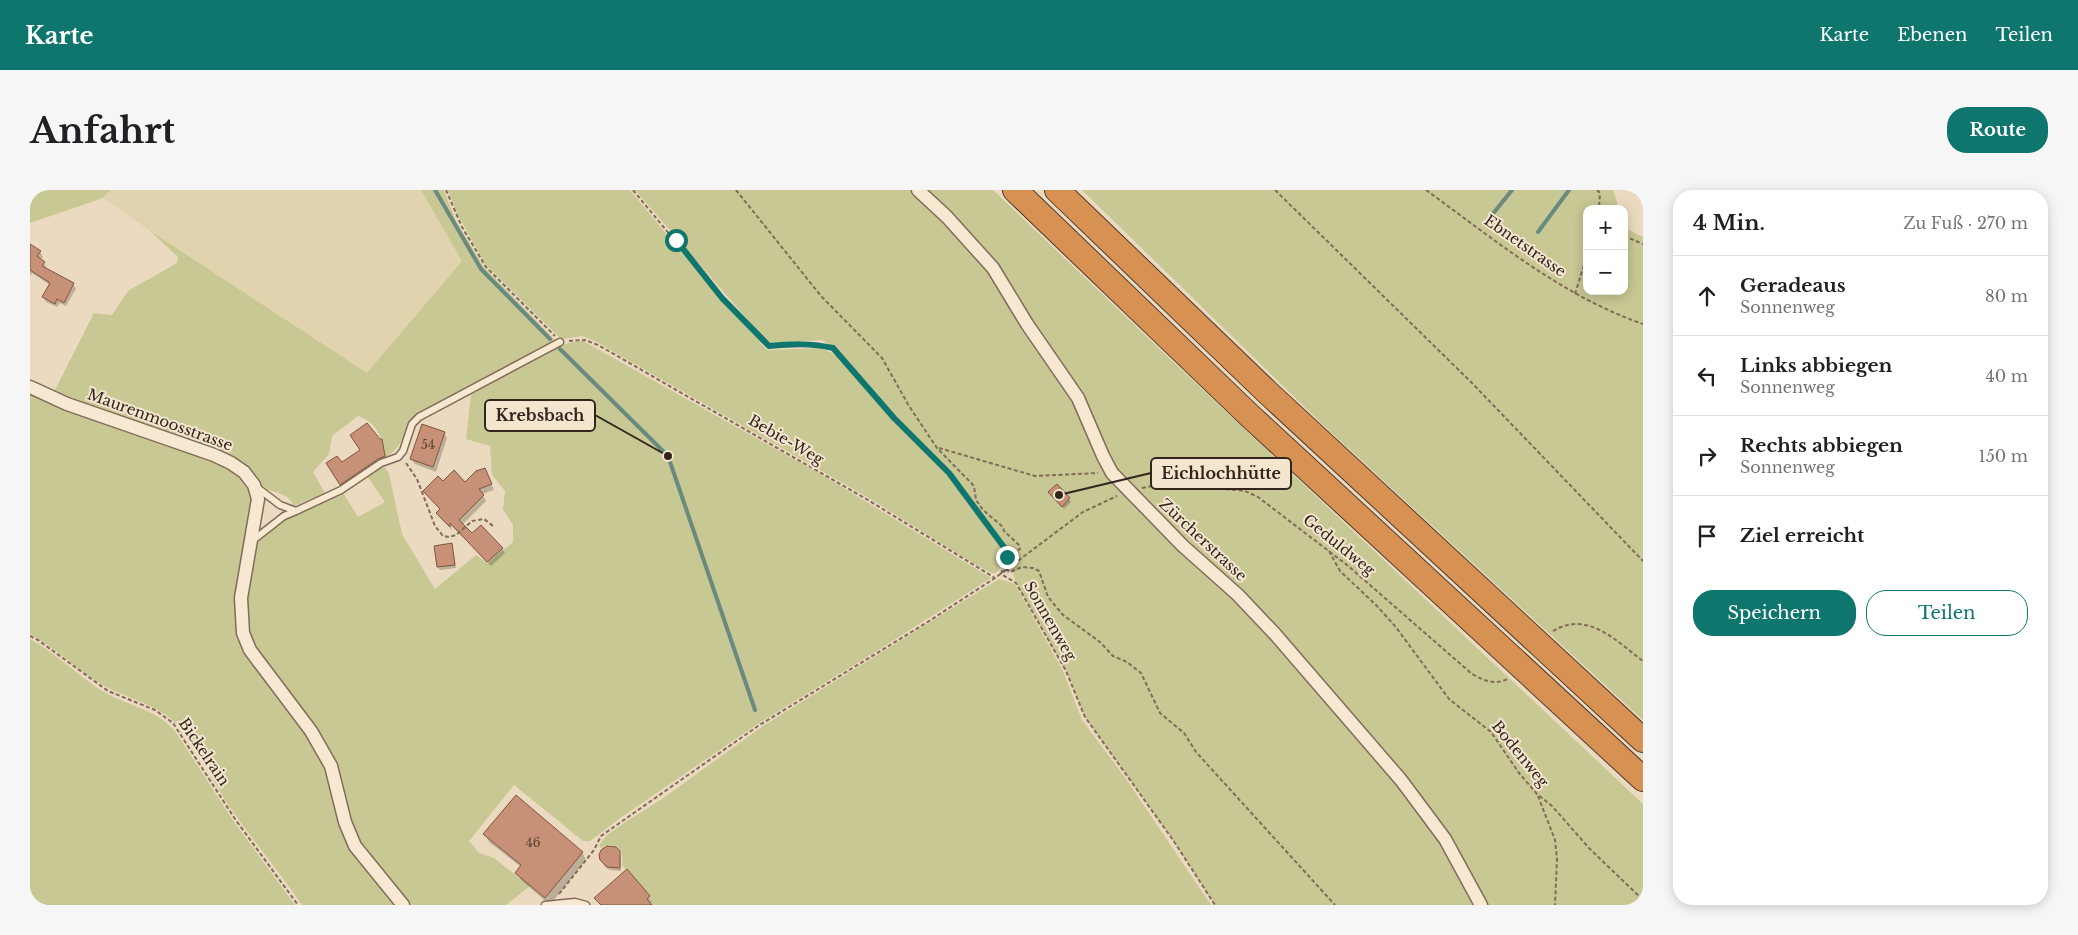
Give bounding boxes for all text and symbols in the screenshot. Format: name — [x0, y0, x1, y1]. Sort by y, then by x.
text: Karte — [25, 21, 94, 50]
text: Karte — [1819, 24, 1869, 46]
text: Ebenen — [1897, 24, 1967, 46]
text: Teilen — [1995, 24, 2053, 46]
button: Route — [1947, 107, 2048, 153]
text: Anfahrt — [30, 109, 175, 152]
map controls — [1583, 205, 1628, 295]
button: + — [1583, 205, 1628, 250]
street label: Ebnetstrasse — [1481, 210, 1570, 281]
text: 4 Min. — [1693, 210, 1765, 236]
text: Zu Fuß · 270 m — [1903, 213, 2028, 233]
route start — [665, 229, 688, 252]
button: − — [1583, 250, 1628, 295]
text: Geradeaus — [1740, 274, 1846, 297]
icon: ahead — [1693, 282, 1721, 310]
text: 80 m — [1985, 286, 2028, 306]
text: Sonnenweg — [1740, 297, 1835, 317]
text: Links abbiegen — [1740, 354, 1892, 377]
icon: left — [1693, 362, 1721, 390]
text: 40 m — [1985, 366, 2028, 386]
text: Sonnenweg — [1740, 377, 1835, 397]
street label: Maurenmoosstrasse — [85, 384, 235, 455]
callout: Krebsbach — [485, 400, 595, 431]
text: Krebsbach — [495, 405, 585, 425]
street label: Bebie-Weg — [745, 410, 828, 469]
text: Rechts abbiegen — [1740, 434, 1903, 457]
house number: 54 — [421, 437, 435, 452]
icon: right — [1693, 442, 1721, 470]
text: 150 m — [1979, 446, 2028, 466]
text: Sonnenweg — [1740, 457, 1835, 477]
callout: Eichlochhütte — [1151, 458, 1291, 489]
text: Eichlochhütte — [1161, 463, 1281, 483]
street label: Zürcherstrasse — [1156, 494, 1251, 585]
street label: Geduldweg — [1300, 510, 1380, 580]
icon: arrive — [1693, 522, 1721, 550]
text: Ziel erreicht — [1740, 524, 1864, 547]
route end — [996, 546, 1019, 569]
street label: Sonnenweg — [1020, 578, 1081, 665]
button: Speichern — [1693, 590, 1856, 636]
button: Teilen — [1866, 590, 2028, 636]
street label: Bickelrain — [175, 714, 234, 789]
street label: Bodenweg — [1488, 717, 1554, 792]
house number: 46 — [526, 835, 541, 850]

